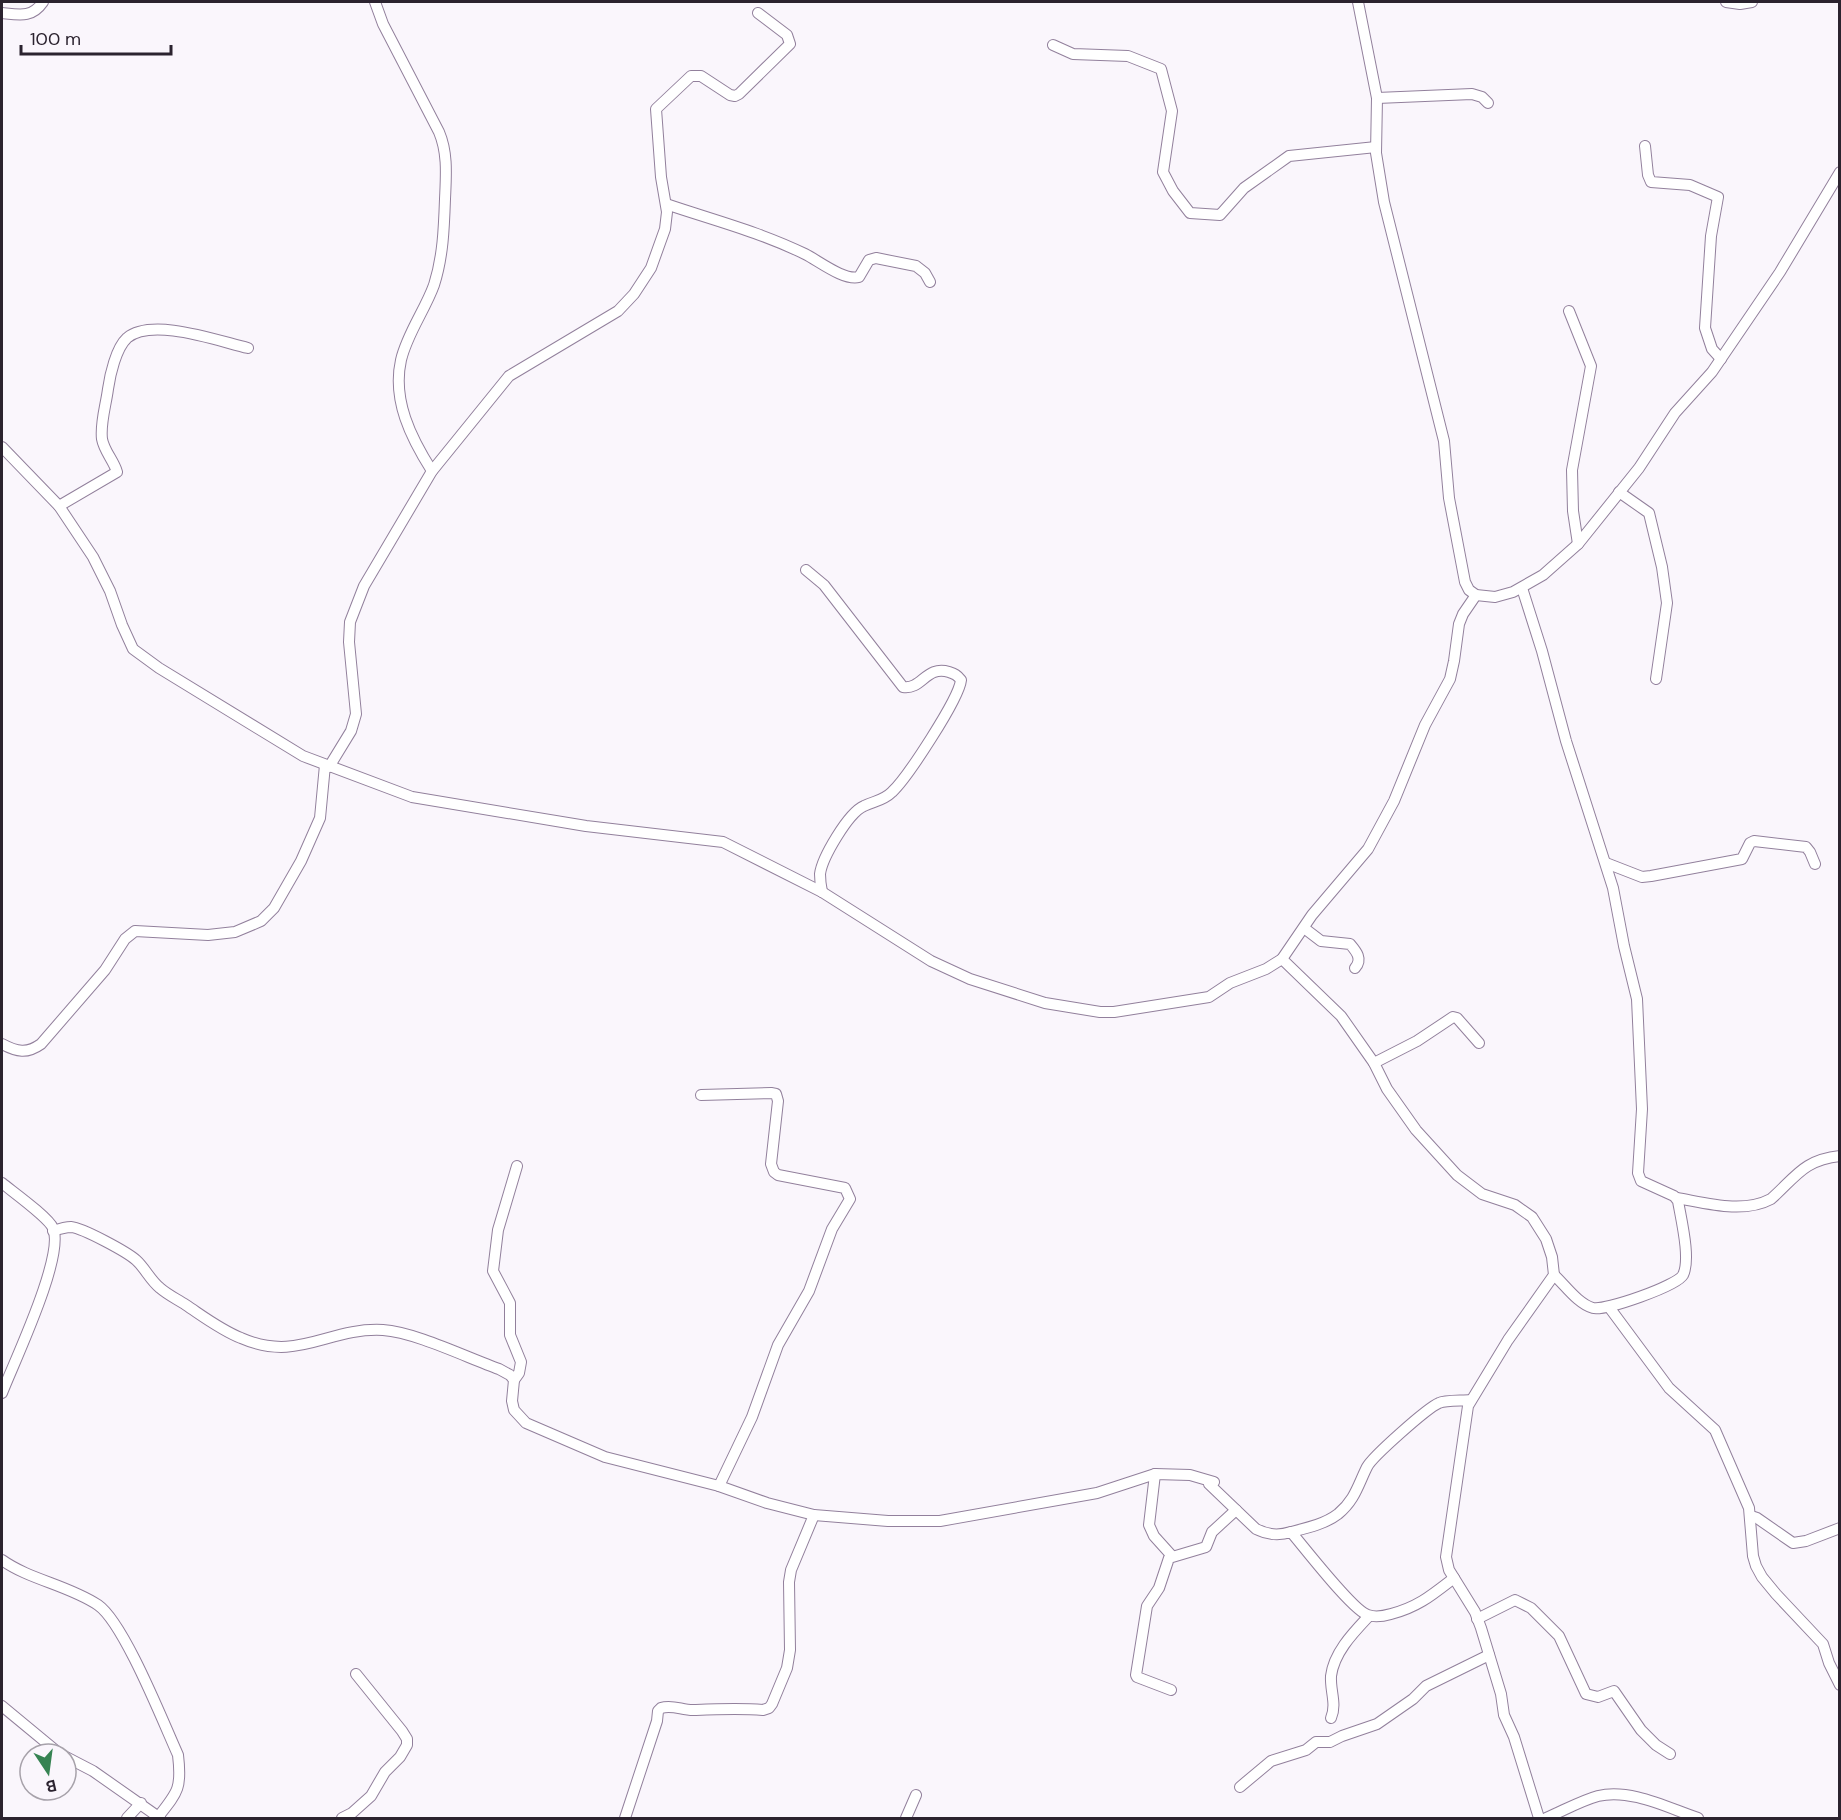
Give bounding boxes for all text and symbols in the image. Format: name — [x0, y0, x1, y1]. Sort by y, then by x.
scale bar — [21, 18, 171, 56]
text: 100 m — [30, 27, 81, 51]
north arrow — [18, 1742, 78, 1802]
text: B — [44, 1775, 59, 1798]

